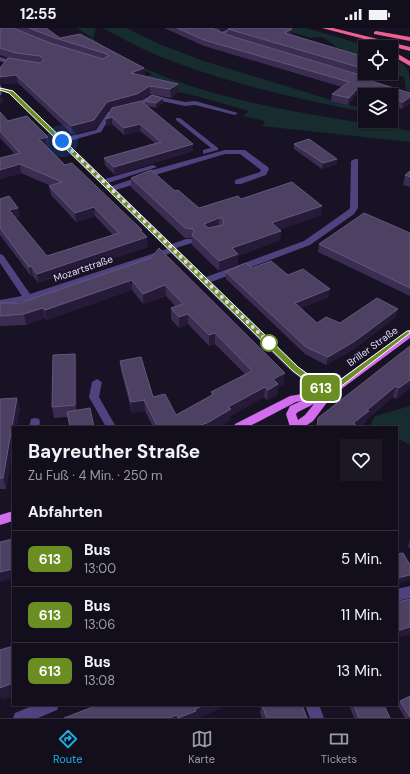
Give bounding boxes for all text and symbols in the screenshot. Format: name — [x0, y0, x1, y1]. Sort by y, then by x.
text: 12:55 — [20, 4, 57, 24]
map controls — [358, 40, 398, 128]
button: locate — [358, 40, 398, 80]
button: layers — [358, 88, 398, 128]
your location — [52, 131, 72, 151]
street label: Mozartstraße — [52, 252, 115, 285]
street label: Briller Straße — [344, 323, 400, 369]
unlabelled marker — [260, 334, 278, 352]
line badge: 613 — [298, 375, 344, 401]
text: 613 — [310, 379, 332, 397]
text: Bayreuther Straße — [28, 439, 200, 464]
button: heart — [340, 439, 382, 481]
text: Zu Fuß · 4 Min. · 250 m — [28, 467, 163, 484]
text: Abfahrten — [28, 502, 103, 522]
text: Bus — [84, 540, 111, 560]
text: 5 Min. — [341, 549, 382, 569]
text: 613 — [39, 550, 61, 568]
text: 13:00 — [84, 560, 116, 577]
text: Bus — [84, 596, 111, 616]
text: 11 Min. — [341, 605, 382, 625]
text: 613 — [39, 606, 61, 624]
text: 13:06 — [84, 616, 115, 633]
text: Bus — [84, 652, 111, 672]
text: 13 Min. — [337, 661, 382, 681]
text: 613 — [39, 662, 61, 680]
text: 13:08 — [84, 672, 115, 689]
tab: Route — [53, 728, 82, 766]
tab: Karte — [188, 728, 215, 766]
tab: Tickets — [321, 728, 357, 766]

